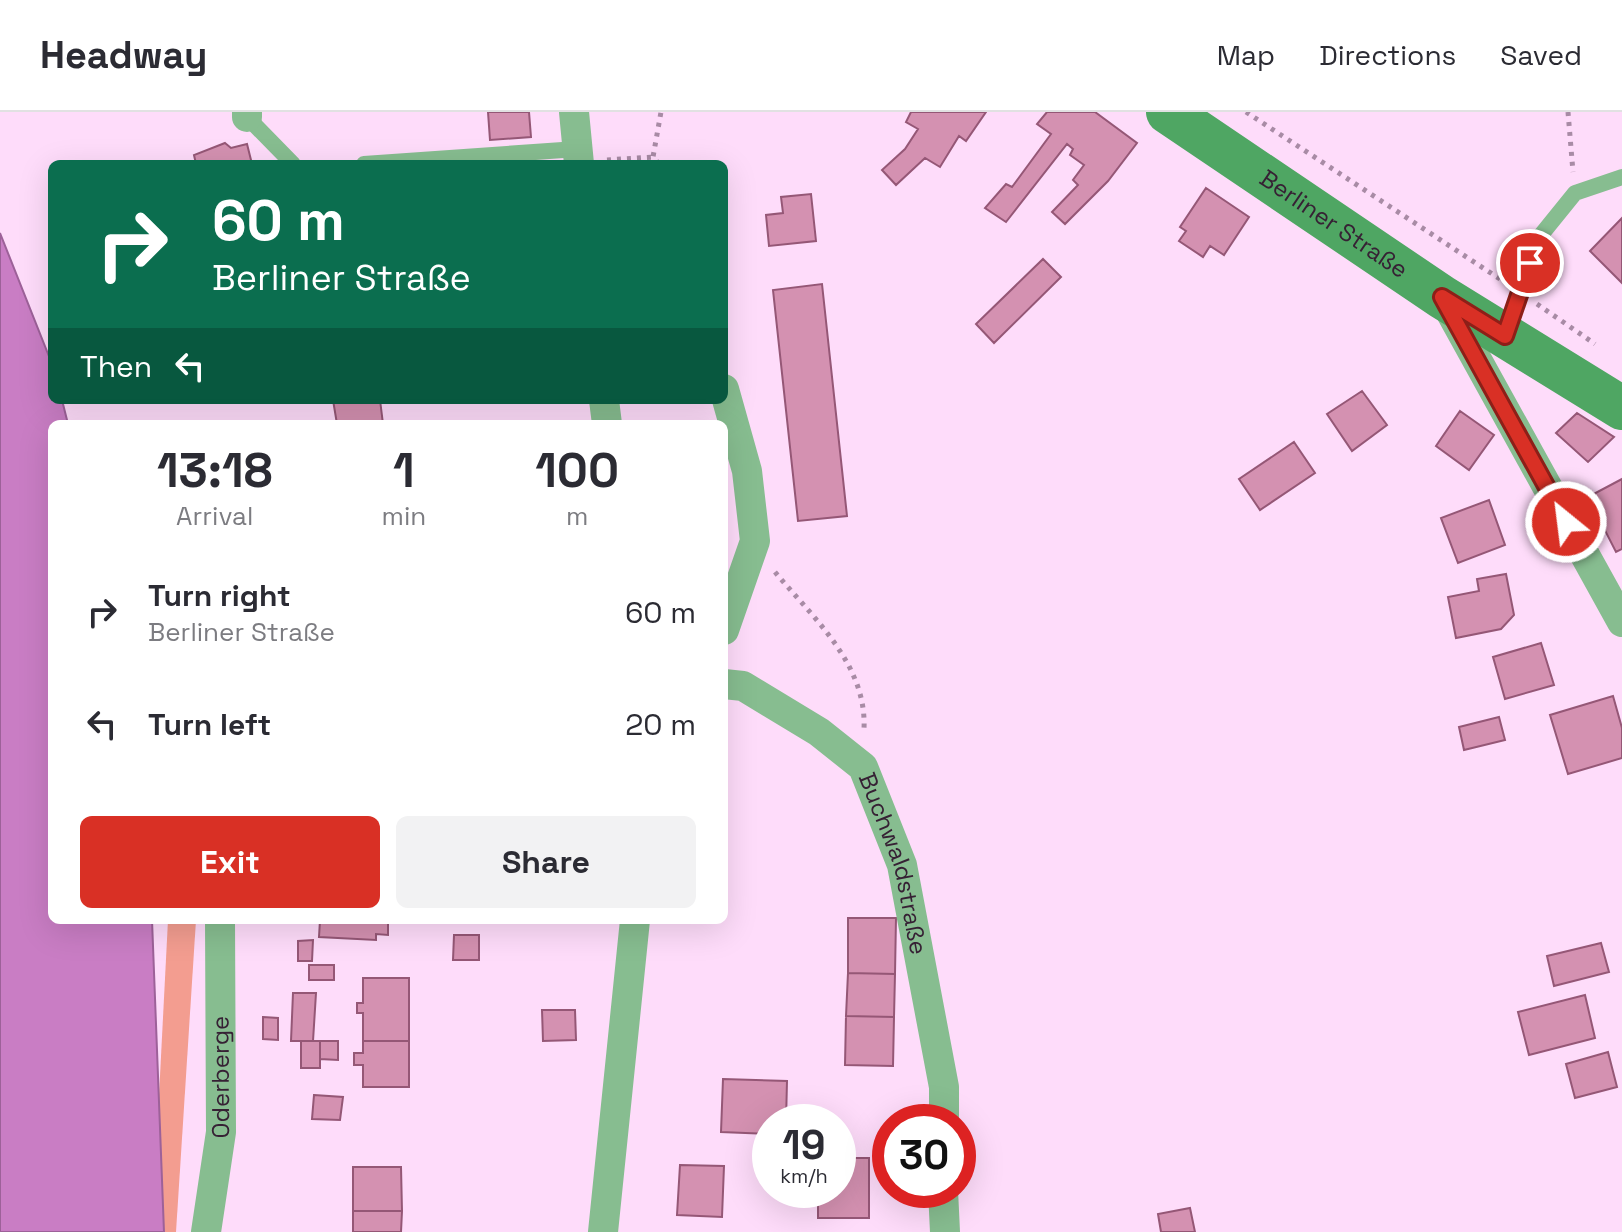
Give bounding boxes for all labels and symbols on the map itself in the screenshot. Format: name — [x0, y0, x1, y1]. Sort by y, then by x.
street label: Berliner Straße — [1254, 162, 1414, 285]
pin — [1496, 229, 1564, 297]
position arrow — [1524, 480, 1608, 564]
street label: Buchwaldstraße — [852, 768, 935, 957]
street label: Oderberge — [204, 1016, 236, 1139]
speed limit sign: 30 — [872, 1104, 976, 1208]

